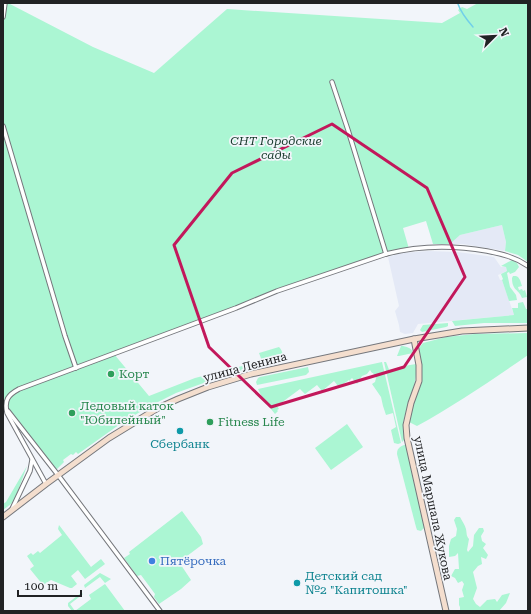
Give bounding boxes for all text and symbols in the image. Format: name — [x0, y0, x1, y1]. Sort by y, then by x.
north arrow — [475, 16, 515, 56]
text: N — [496, 26, 512, 39]
park label: СНТ Городские сады — [230, 134, 322, 162]
street label: улица Ленина — [202, 349, 289, 385]
place label: Корт — [119, 367, 150, 381]
marker: Корт — [106, 369, 116, 379]
place label: Ледовый каток "Юбилейный" — [80, 399, 174, 427]
marker: Ледовый каток "Юбилейный" — [67, 408, 77, 418]
place label: Fitness Life — [218, 415, 285, 429]
marker: Fitness Life — [205, 417, 215, 427]
marker: Сбербанк — [175, 426, 185, 436]
street label: улица Маршала Жукова — [411, 435, 455, 582]
place label: Сбербанк — [150, 437, 210, 451]
place label: Пятёрочка — [160, 554, 227, 568]
marker: Пятёрочка — [147, 556, 157, 566]
place label: Детский сад №2 "Капитошка" — [305, 569, 407, 597]
scale bar — [18, 572, 81, 598]
marker: Детский сад №2 "Капитошка" — [292, 578, 302, 588]
text: 100 m — [24, 579, 58, 593]

